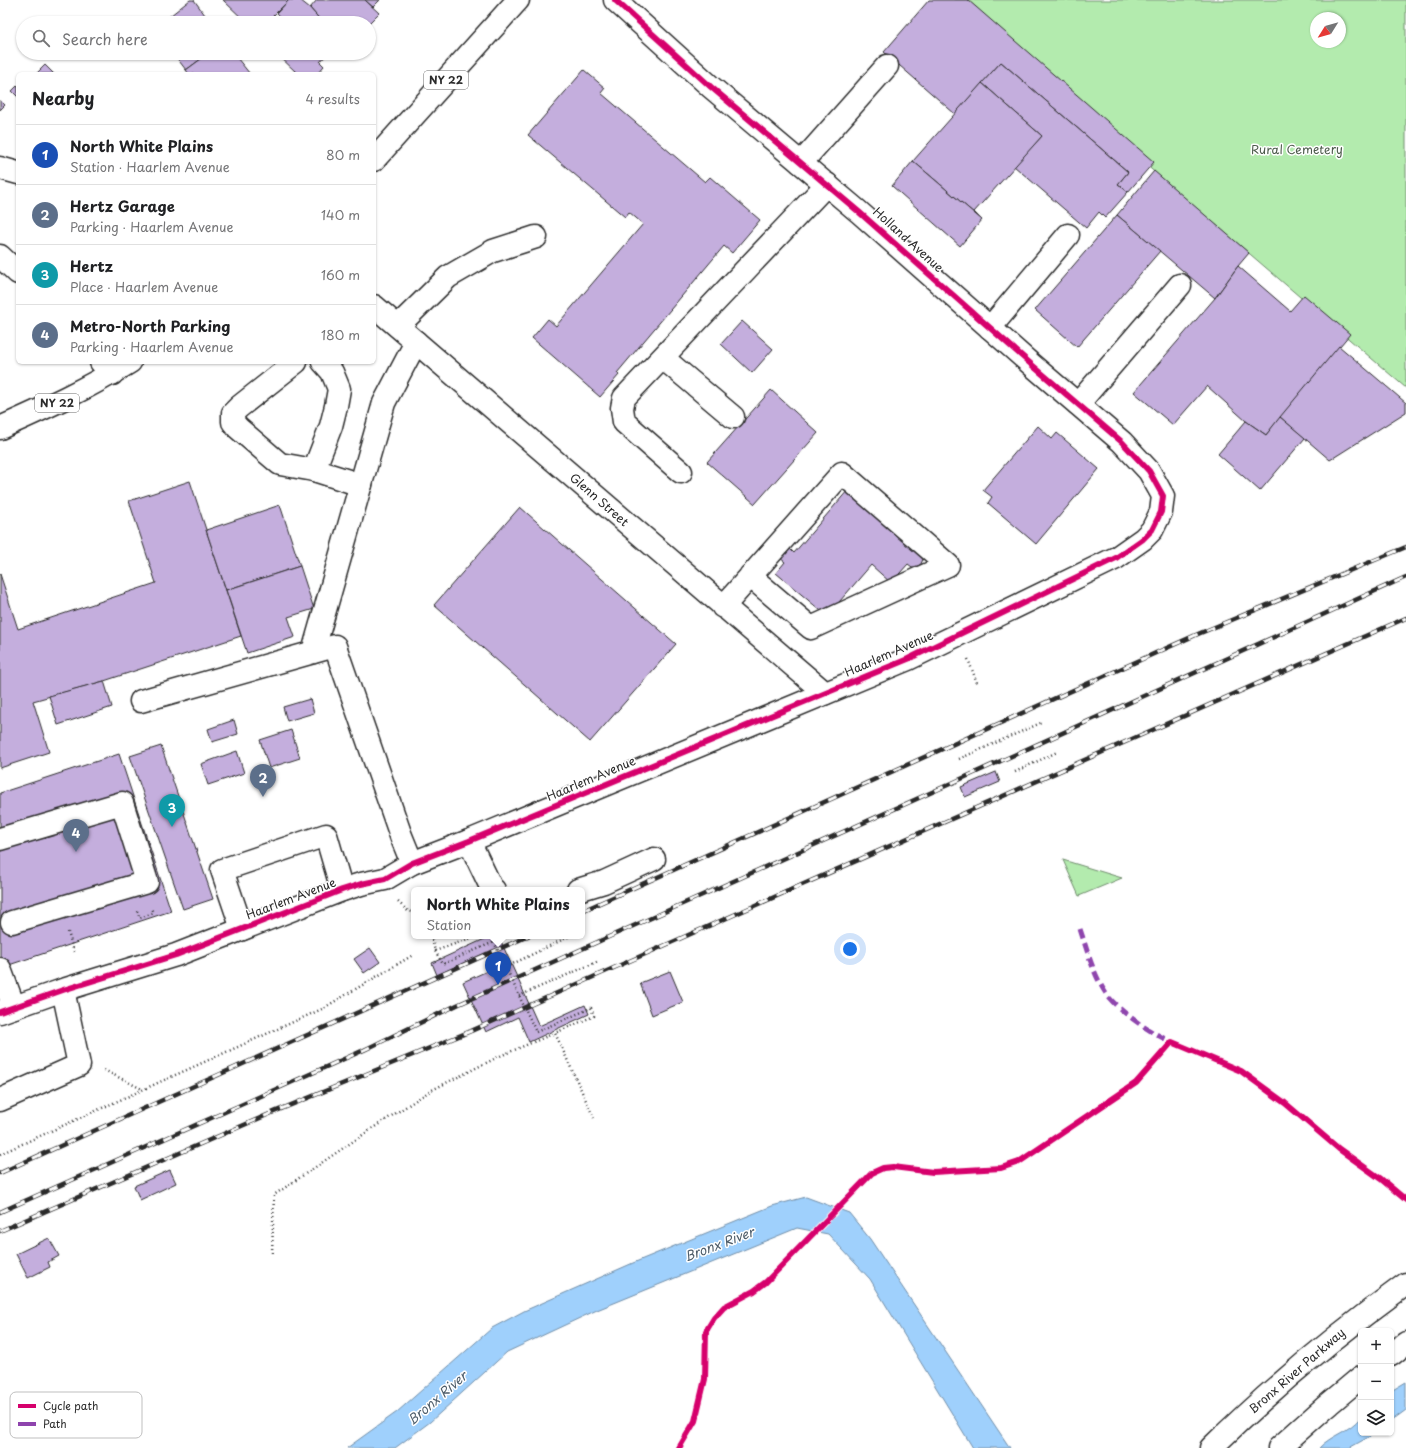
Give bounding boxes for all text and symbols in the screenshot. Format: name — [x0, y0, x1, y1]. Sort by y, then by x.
north arrow — [1310, 12, 1346, 48]
search box — [16, 16, 376, 60]
icon: search — [30, 27, 52, 49]
text: Search here — [62, 27, 148, 50]
road number: NY 22 — [424, 71, 468, 89]
text: Nearby — [32, 85, 94, 111]
text: 4 results — [306, 89, 360, 108]
text: North White Plains — [70, 134, 213, 157]
park label: Rural Cemetery — [1251, 140, 1343, 158]
text: 1 — [42, 145, 48, 164]
text: 80 m — [326, 145, 360, 164]
text: Station · Haarlem Avenue — [70, 157, 230, 176]
text: Hertz Garage — [70, 194, 175, 217]
street label: Holland Avenue — [869, 203, 948, 276]
text: 2 — [40, 205, 50, 224]
text: 140 m — [321, 205, 360, 224]
text: Parking · Haarlem Avenue — [70, 217, 233, 236]
text: Hertz — [70, 254, 113, 277]
text: 3 — [41, 265, 49, 284]
text: 160 m — [321, 265, 360, 284]
text: Place · Haarlem Avenue — [70, 277, 218, 296]
text: Metro-North Parking — [70, 314, 230, 337]
text: 4 — [41, 325, 49, 344]
text: 180 m — [321, 325, 360, 344]
text: Parking · Haarlem Avenue — [70, 337, 233, 356]
road number: NY 22 — [35, 394, 79, 412]
street label: Glenn Street — [566, 468, 633, 530]
street label: Haarlem Avenue — [841, 625, 936, 681]
street label: Haarlem Avenue — [543, 751, 638, 805]
pin: 2 — [250, 764, 276, 797]
pin: 3 — [159, 794, 185, 827]
pin: 4 — [63, 819, 89, 852]
street label: Haarlem Avenue — [243, 872, 339, 924]
popup — [411, 887, 585, 939]
text: North White Plains — [426, 892, 570, 915]
text: Station — [426, 915, 471, 934]
your location — [840, 939, 860, 959]
pin: 1 — [485, 952, 511, 985]
water label: Bronx River — [681, 1221, 758, 1266]
street label: Bronx River Parkway — [1244, 1323, 1348, 1417]
map controls — [1358, 1328, 1394, 1436]
button: + — [1358, 1328, 1394, 1364]
button: − — [1358, 1364, 1394, 1400]
water label: Bronx River — [403, 1365, 472, 1429]
legend — [10, 1392, 142, 1438]
text: Cycle path — [43, 1397, 98, 1414]
button: layers — [1358, 1400, 1394, 1436]
text: Path — [43, 1415, 67, 1432]

